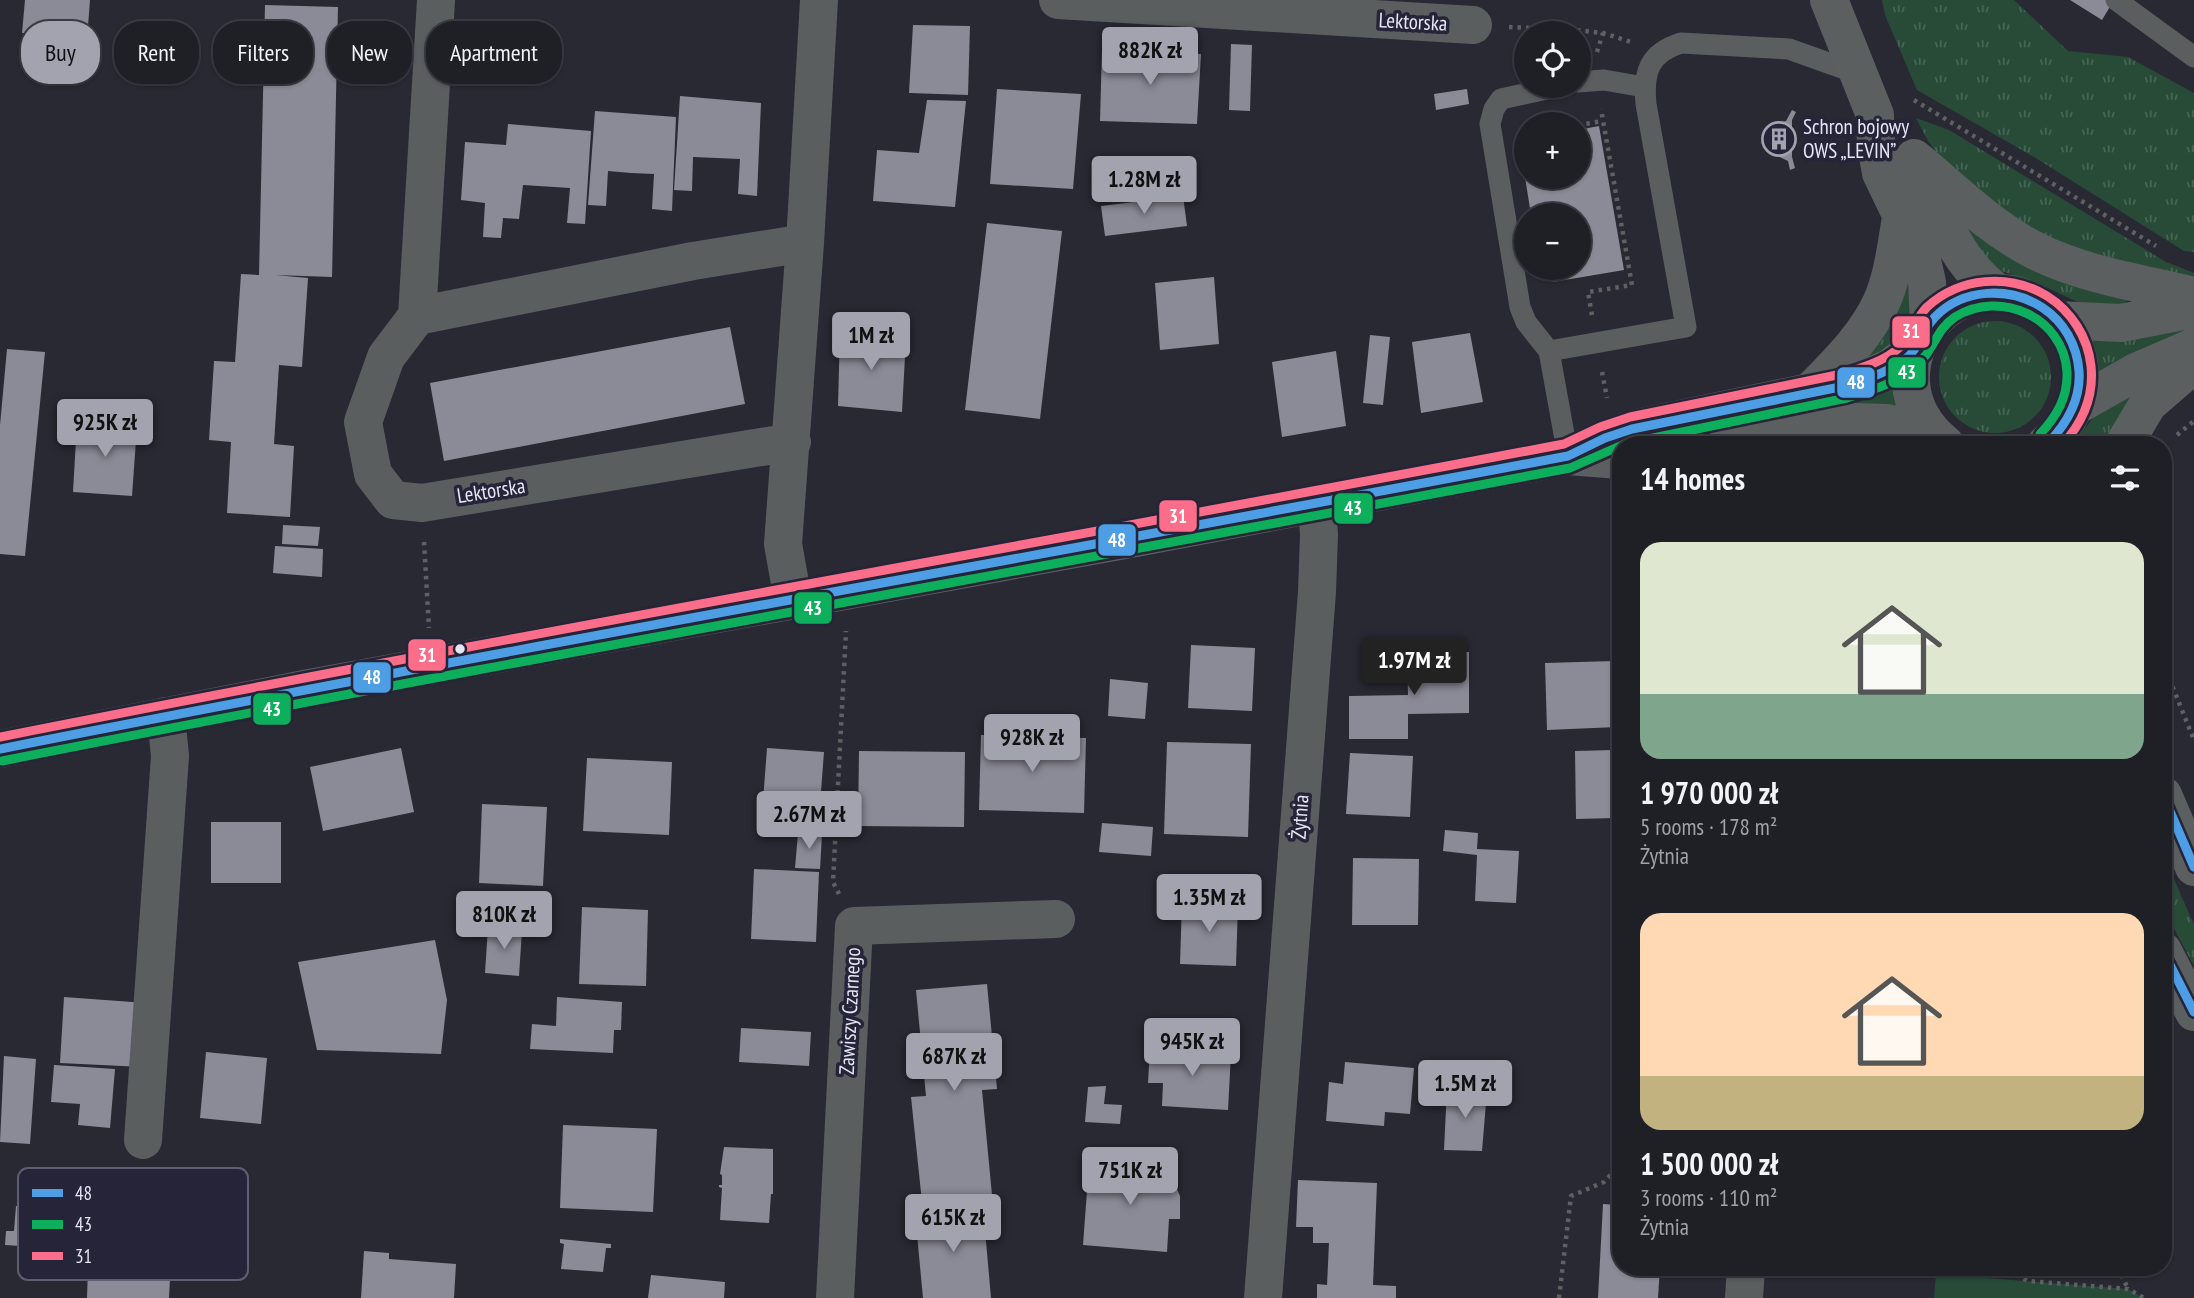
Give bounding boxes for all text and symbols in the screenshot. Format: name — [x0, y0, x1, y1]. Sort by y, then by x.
street label: Lektorska — [1378, 6, 1448, 37]
chip: Buy — [21, 21, 100, 84]
chip: Rent — [114, 21, 199, 84]
chip: Filters — [213, 21, 313, 84]
chip: New — [327, 21, 412, 84]
chip: Apartment — [426, 21, 562, 84]
map controls — [1514, 21, 1591, 280]
button: locate — [1514, 21, 1591, 98]
pin: 882K zł — [1085, 28, 1215, 87]
text: 882K zł — [1118, 35, 1182, 64]
button: + — [1514, 112, 1591, 189]
place label: Schron bojowy OWS „LEVIN” — [1803, 113, 1909, 164]
building icon: Schron bojowy OWS „LEVIN” — [1760, 120, 1798, 158]
pin: 1.28M zł — [1072, 156, 1216, 216]
text: 1.28M zł — [1108, 164, 1180, 193]
button: − — [1514, 203, 1591, 280]
pin: 1M zł — [822, 312, 920, 372]
line badge: 31 — [1891, 315, 1931, 349]
text: 31 — [1902, 319, 1920, 343]
text: 1M zł — [848, 320, 894, 349]
line badge: 43 — [1887, 356, 1927, 389]
text: 43 — [1898, 360, 1916, 384]
line badge: 48 — [1836, 366, 1876, 399]
text: 48 — [1847, 370, 1865, 394]
pin: 925K zł — [40, 400, 170, 459]
text: 925K zł — [73, 407, 137, 436]
text: 14 homes — [1640, 459, 1745, 498]
icon: filters — [2106, 459, 2144, 497]
street label: Lektorska — [455, 472, 527, 509]
line badge: 43 — [1333, 492, 1374, 525]
text: 43 — [1344, 496, 1362, 520]
line badge: 31 — [1158, 499, 1198, 533]
text: 31 — [1169, 504, 1187, 528]
line badge: 48 — [1097, 523, 1137, 557]
text: 48 — [1108, 528, 1126, 552]
icon: home — [1829, 587, 1955, 713]
line badge: 43 — [793, 591, 833, 625]
text: 43 — [804, 596, 822, 620]
line badge: 31 — [407, 638, 447, 672]
pin: 1.97M zł — [1342, 638, 1486, 697]
unlabelled marker — [453, 642, 467, 656]
text: 31 — [418, 643, 436, 667]
text: 1.97M zł — [1378, 645, 1450, 674]
line badge: 48 — [352, 661, 392, 694]
text: 48 — [363, 665, 381, 689]
line badge: 43 — [252, 692, 292, 726]
text: 43 — [263, 697, 281, 721]
pin: 928K zł — [967, 714, 1097, 774]
text: 928K zł — [1000, 722, 1064, 751]
text: 1 970 000 zł — [1640, 773, 1778, 812]
pin: 2.67M zł — [737, 792, 881, 851]
street label: Żytnia — [1284, 794, 1315, 840]
text: 2.67M zł — [773, 799, 845, 828]
text: 5 rooms · 178 m² — [1640, 812, 1777, 841]
text: Żytnia — [1640, 841, 1689, 870]
pin: 1.35M zł — [1137, 874, 1281, 934]
text: 1.35M zł — [1173, 882, 1245, 911]
pin: 810K zł — [439, 892, 569, 951]
text: 810K zł — [472, 899, 536, 928]
street label: Zawiszy Czarnego — [833, 947, 866, 1075]
icon: home — [1829, 958, 1955, 1084]
pin: 945K zł — [1127, 1018, 1257, 1078]
text: 945K zł — [1160, 1026, 1224, 1055]
pin: 687K zł — [889, 1034, 1019, 1093]
text: 687K zł — [922, 1041, 986, 1070]
pin: 1.5M zł — [1400, 1060, 1530, 1120]
text: 1.5M zł — [1434, 1068, 1496, 1097]
text: 1 500 000 zł — [1640, 1144, 1778, 1183]
pin: 751K zł — [1065, 1148, 1195, 1207]
text: 751K zł — [1098, 1155, 1162, 1184]
legend — [18, 1168, 248, 1280]
text: 48 — [75, 1181, 92, 1205]
text: 3 rooms · 110 m² — [1640, 1183, 1777, 1212]
pin: 615K zł — [888, 1194, 1018, 1254]
text: 615K zł — [921, 1202, 985, 1231]
text: 43 — [75, 1212, 92, 1236]
text: Żytnia — [1640, 1212, 1689, 1241]
text: 31 — [75, 1244, 92, 1268]

